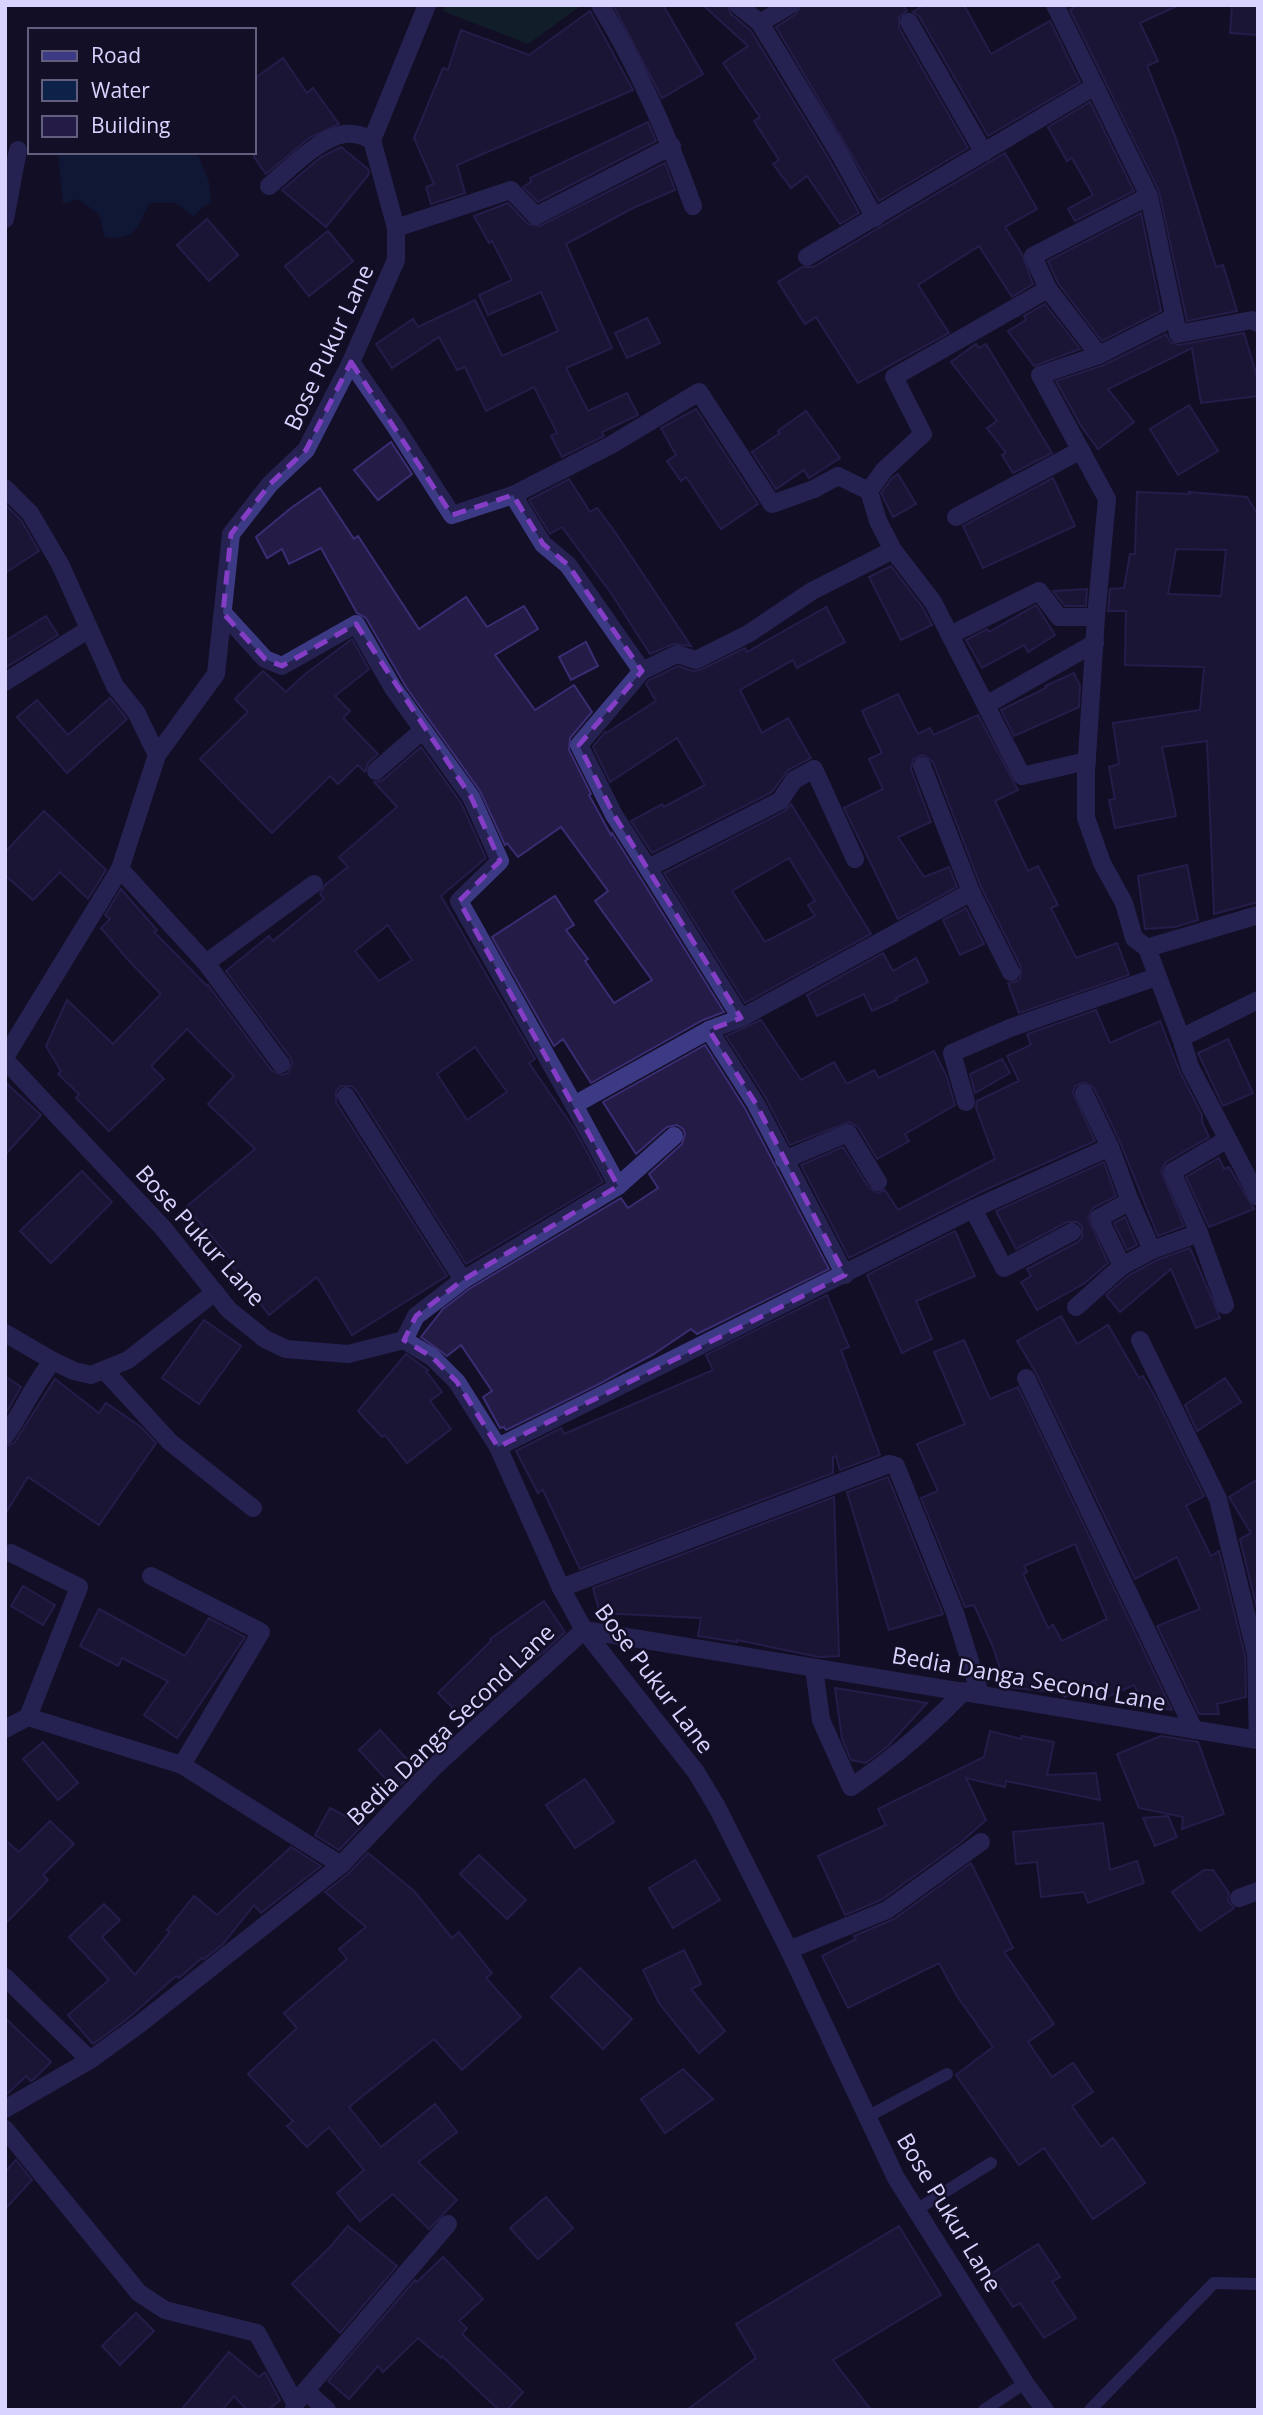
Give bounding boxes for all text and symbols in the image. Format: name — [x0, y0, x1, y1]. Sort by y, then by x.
legend — [28, 28, 256, 154]
text: Road — [91, 41, 141, 69]
text: Water — [91, 76, 150, 104]
text: Building — [91, 111, 170, 139]
street label: Bose Pukur Lane — [275, 259, 381, 435]
street label: Bose Pukur Lane — [129, 1157, 273, 1313]
street label: Bose Pukur Lane — [588, 1597, 722, 1759]
street label: Bedia Danga Second Lane — [339, 1616, 561, 1832]
street label: Bedia Danga Second Lane — [890, 1638, 1168, 1718]
street label: Bose Pukur Lane — [890, 2127, 1010, 2297]

